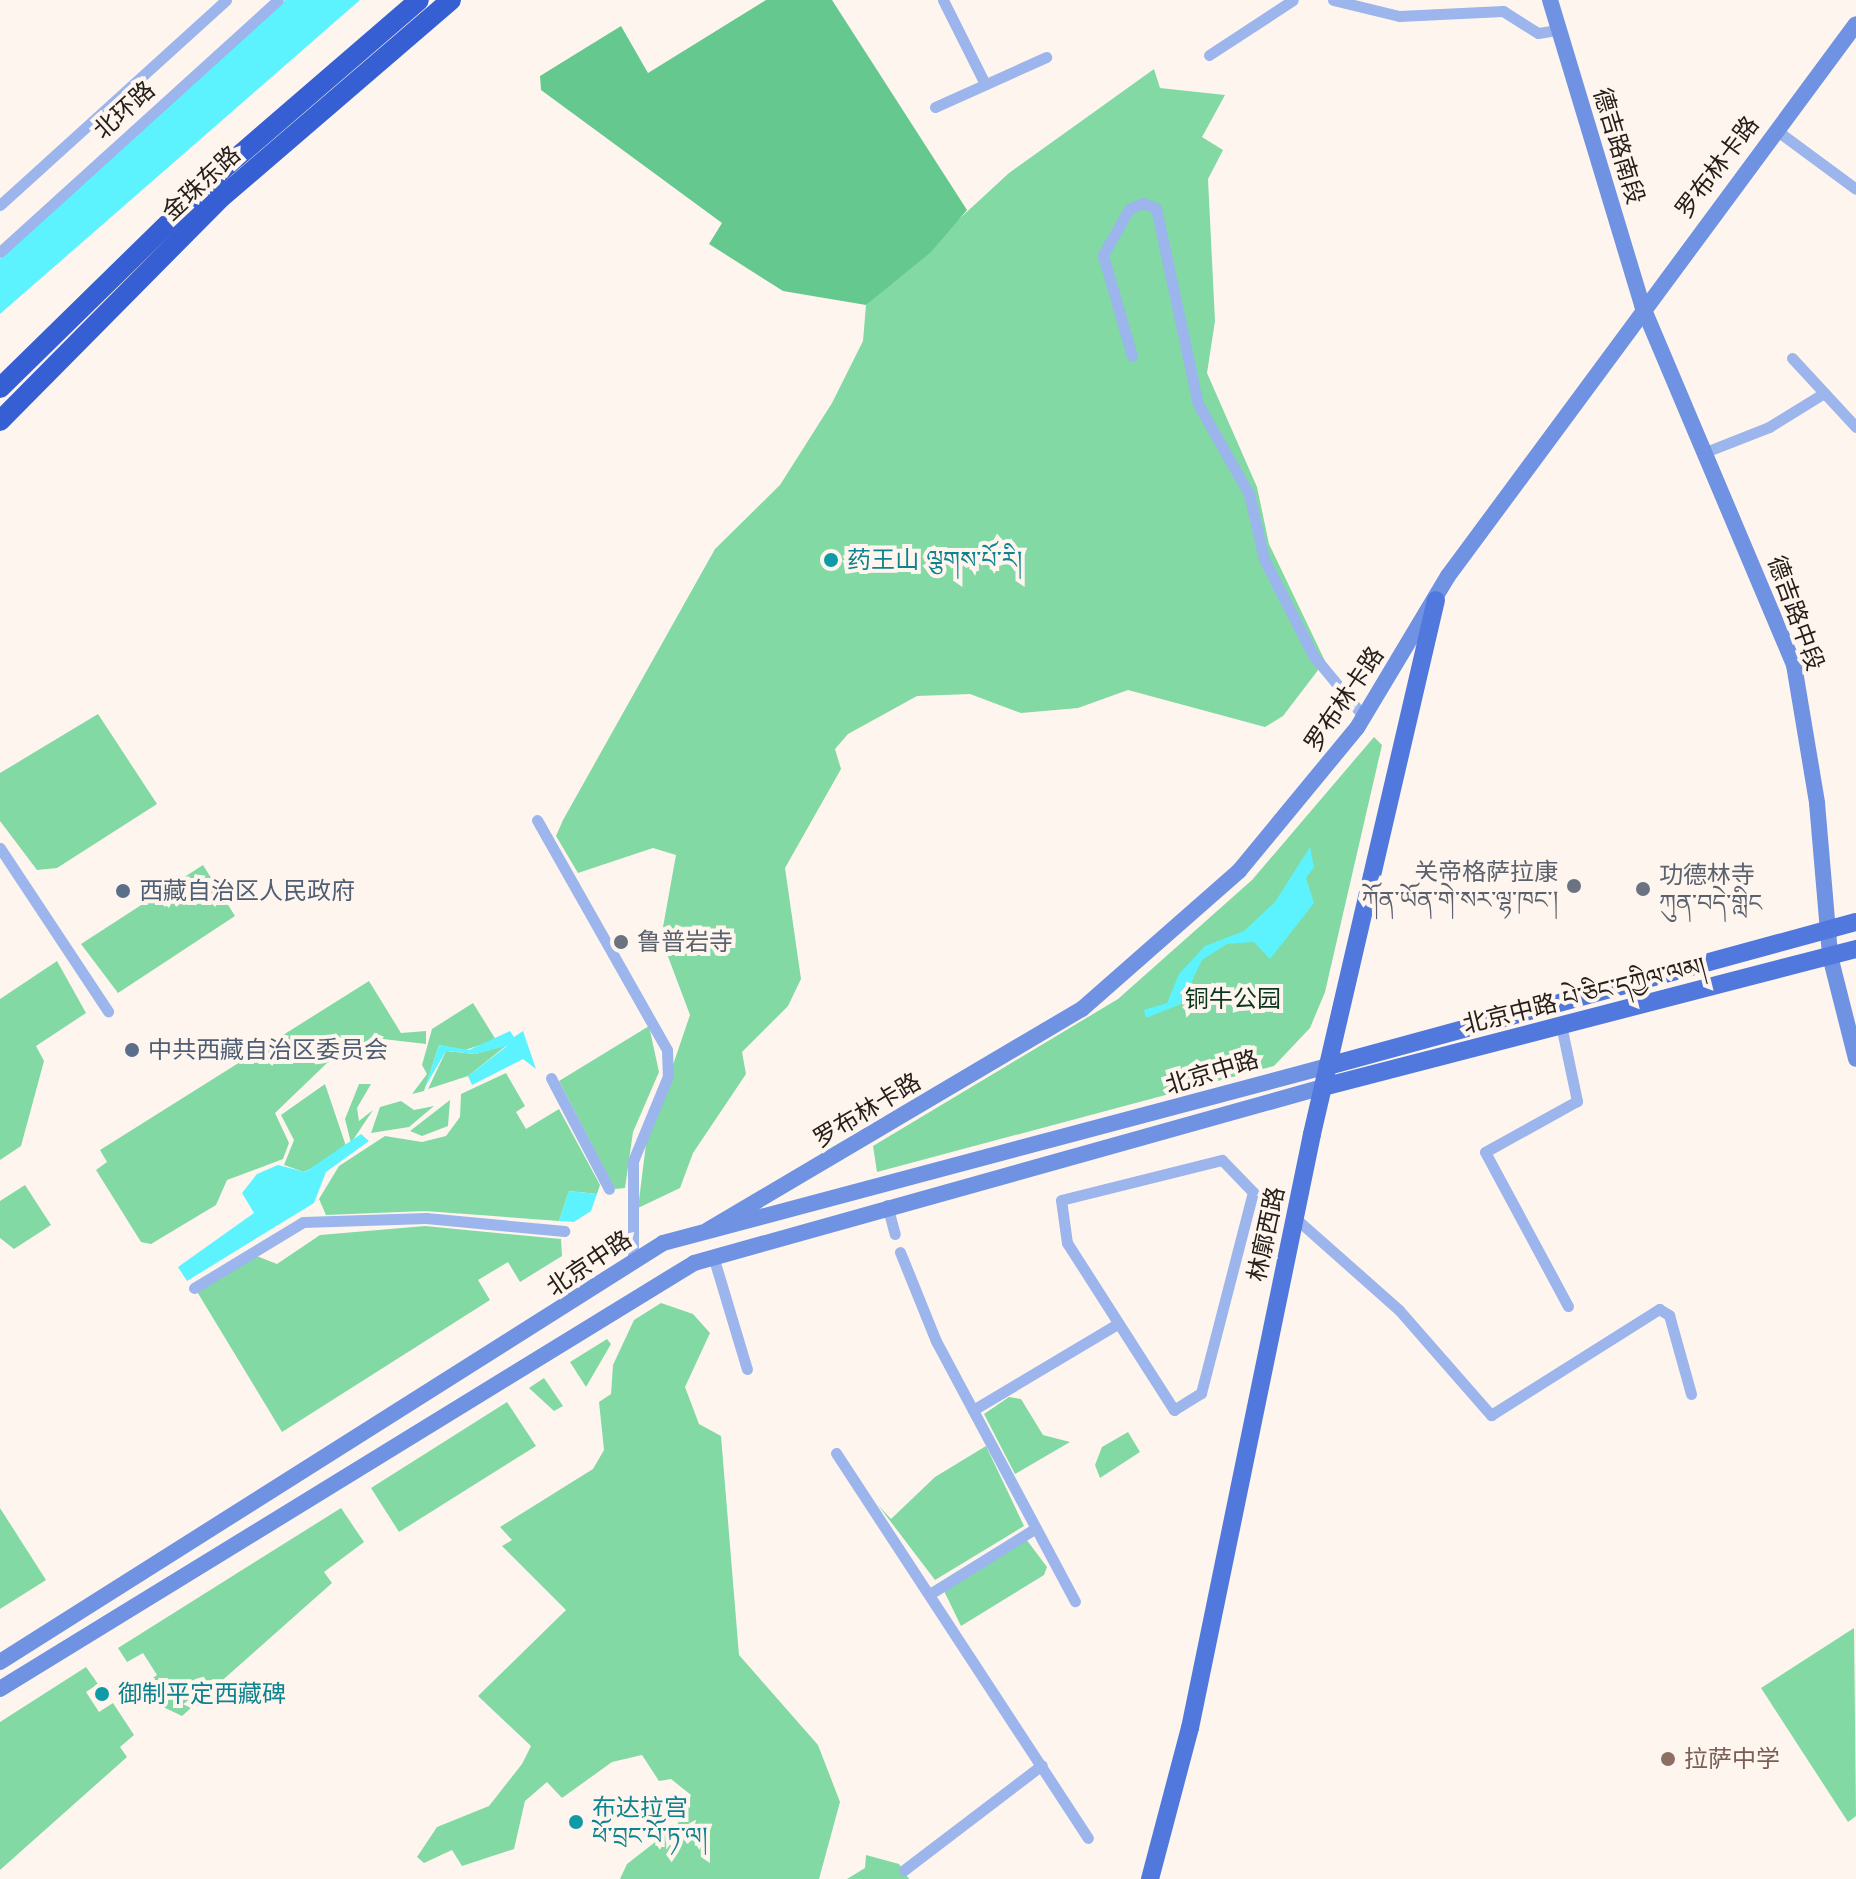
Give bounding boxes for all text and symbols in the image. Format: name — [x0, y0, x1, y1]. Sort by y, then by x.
street label: 北环路 — [88, 75, 160, 145]
street label: 德吉路南段 — [1588, 84, 1650, 208]
street label: 罗布林卡路 — [1669, 110, 1765, 224]
street label: 金珠东路 — [156, 140, 246, 226]
place label: 药王山 ལྕགས་པོ་རི། — [847, 546, 1022, 574]
marker: 药王山 ལྕགས་པོ་རི། — [822, 551, 840, 569]
street label: 德吉路中段 — [1762, 552, 1830, 674]
street label: 罗布林卡路 — [1299, 641, 1389, 757]
place label: 关帝格萨拉康 ཀོན་ཡོན་གེ་སར་ལྷ་ཁང་། — [1362, 858, 1558, 914]
place label: 功德林寺 ཀུན་བདེ་གླིང — [1659, 861, 1762, 917]
place label: 西藏自治区人民政府 — [139, 877, 355, 905]
marker: 关帝格萨拉康 ཀོན་ཡོན་གེ་སར་ལྷ་ཁང་། — [1565, 877, 1583, 895]
marker: 功德林寺 ཀུན་བདེ་གླིང — [1634, 880, 1652, 898]
marker: 西藏自治区人民政府 — [114, 882, 132, 900]
place label: 鲁普岩寺 — [637, 928, 733, 956]
marker: 鲁普岩寺 — [612, 933, 630, 951]
street label: 北京中路 པེ་ཅིང་དཀྱིལ་ལམ། — [1460, 951, 1708, 1039]
park label: 铜牛公园 — [1185, 985, 1281, 1013]
place label: 中共西藏自治区委员会 — [148, 1036, 388, 1064]
marker: 中共西藏自治区委员会 — [123, 1041, 141, 1059]
street label: 北京中路 — [1162, 1044, 1262, 1100]
street label: 罗布林卡路 — [808, 1067, 926, 1153]
street label: 林廓西路 — [1242, 1184, 1290, 1284]
street label: 北京中路 — [541, 1224, 637, 1302]
place label: 御制平定西藏碑 — [118, 1680, 286, 1708]
marker: 御制平定西藏碑 — [93, 1685, 111, 1703]
place label: 拉萨中学 — [1684, 1745, 1780, 1773]
marker: 拉萨中学 — [1659, 1750, 1677, 1768]
place label: 布达拉宫 ཕོ་བྲང་པོ་ཏ་ལ། — [592, 1794, 707, 1850]
marker: 布达拉宫 ཕོ་བྲང་པོ་ཏ་ལ། — [567, 1813, 585, 1831]

